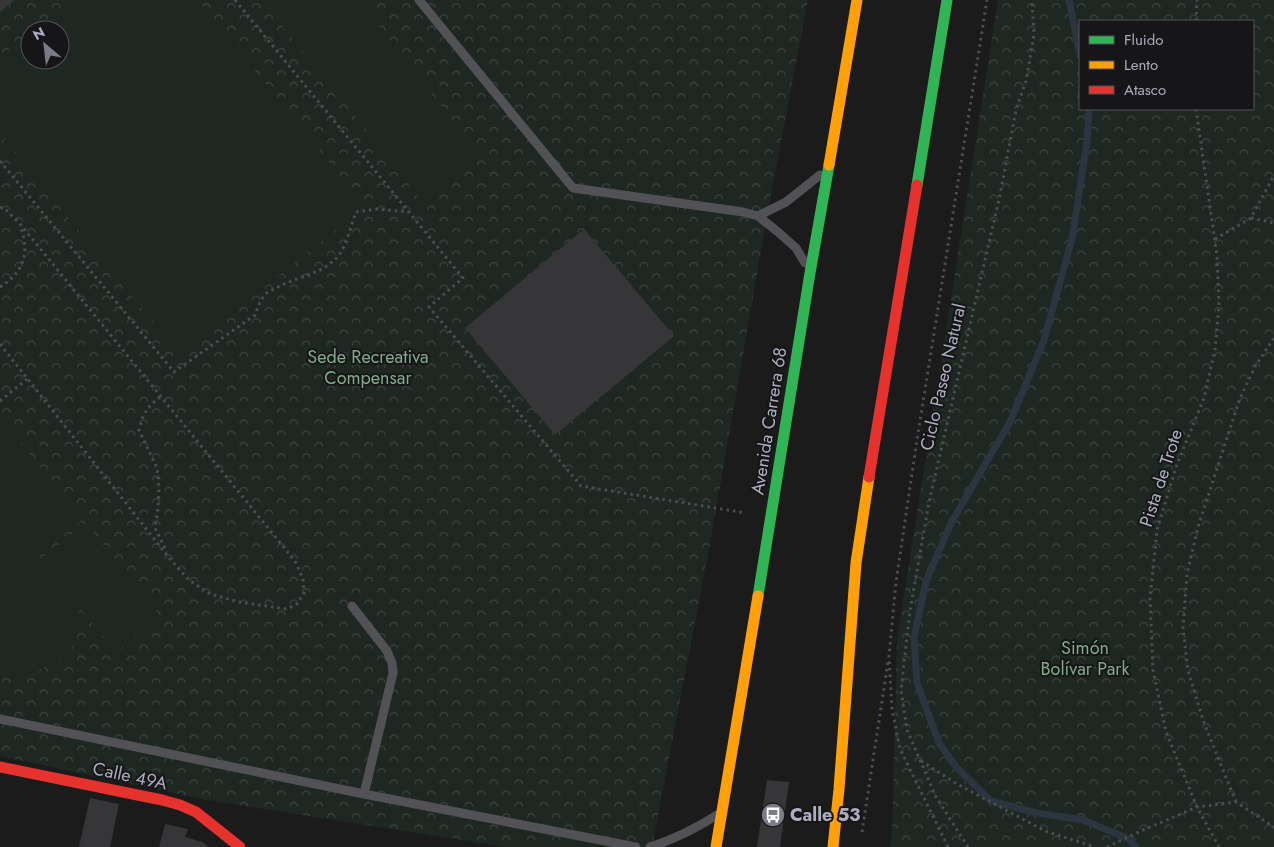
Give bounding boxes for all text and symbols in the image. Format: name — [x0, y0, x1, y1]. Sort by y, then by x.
north arrow — [20, 20, 70, 70]
legend — [1079, 20, 1254, 110]
text: N — [29, 22, 49, 45]
text: Fluido — [1124, 29, 1163, 51]
text: Lento — [1124, 54, 1158, 76]
text: Atasco — [1124, 79, 1166, 101]
street label: Ciclo Paseo Natural — [913, 301, 973, 453]
park label: Sede Recreativa Compensar — [307, 344, 429, 391]
street label: Avenida Carrera 68 — [744, 345, 794, 497]
street label: Pista de Trote — [1133, 426, 1189, 530]
park label: Simón Bolívar Park — [1041, 635, 1130, 682]
street label: Calle 49A — [90, 755, 170, 797]
bus stop icon: Calle 53 — [760, 802, 786, 828]
place label: Calle 53 — [790, 802, 861, 828]

